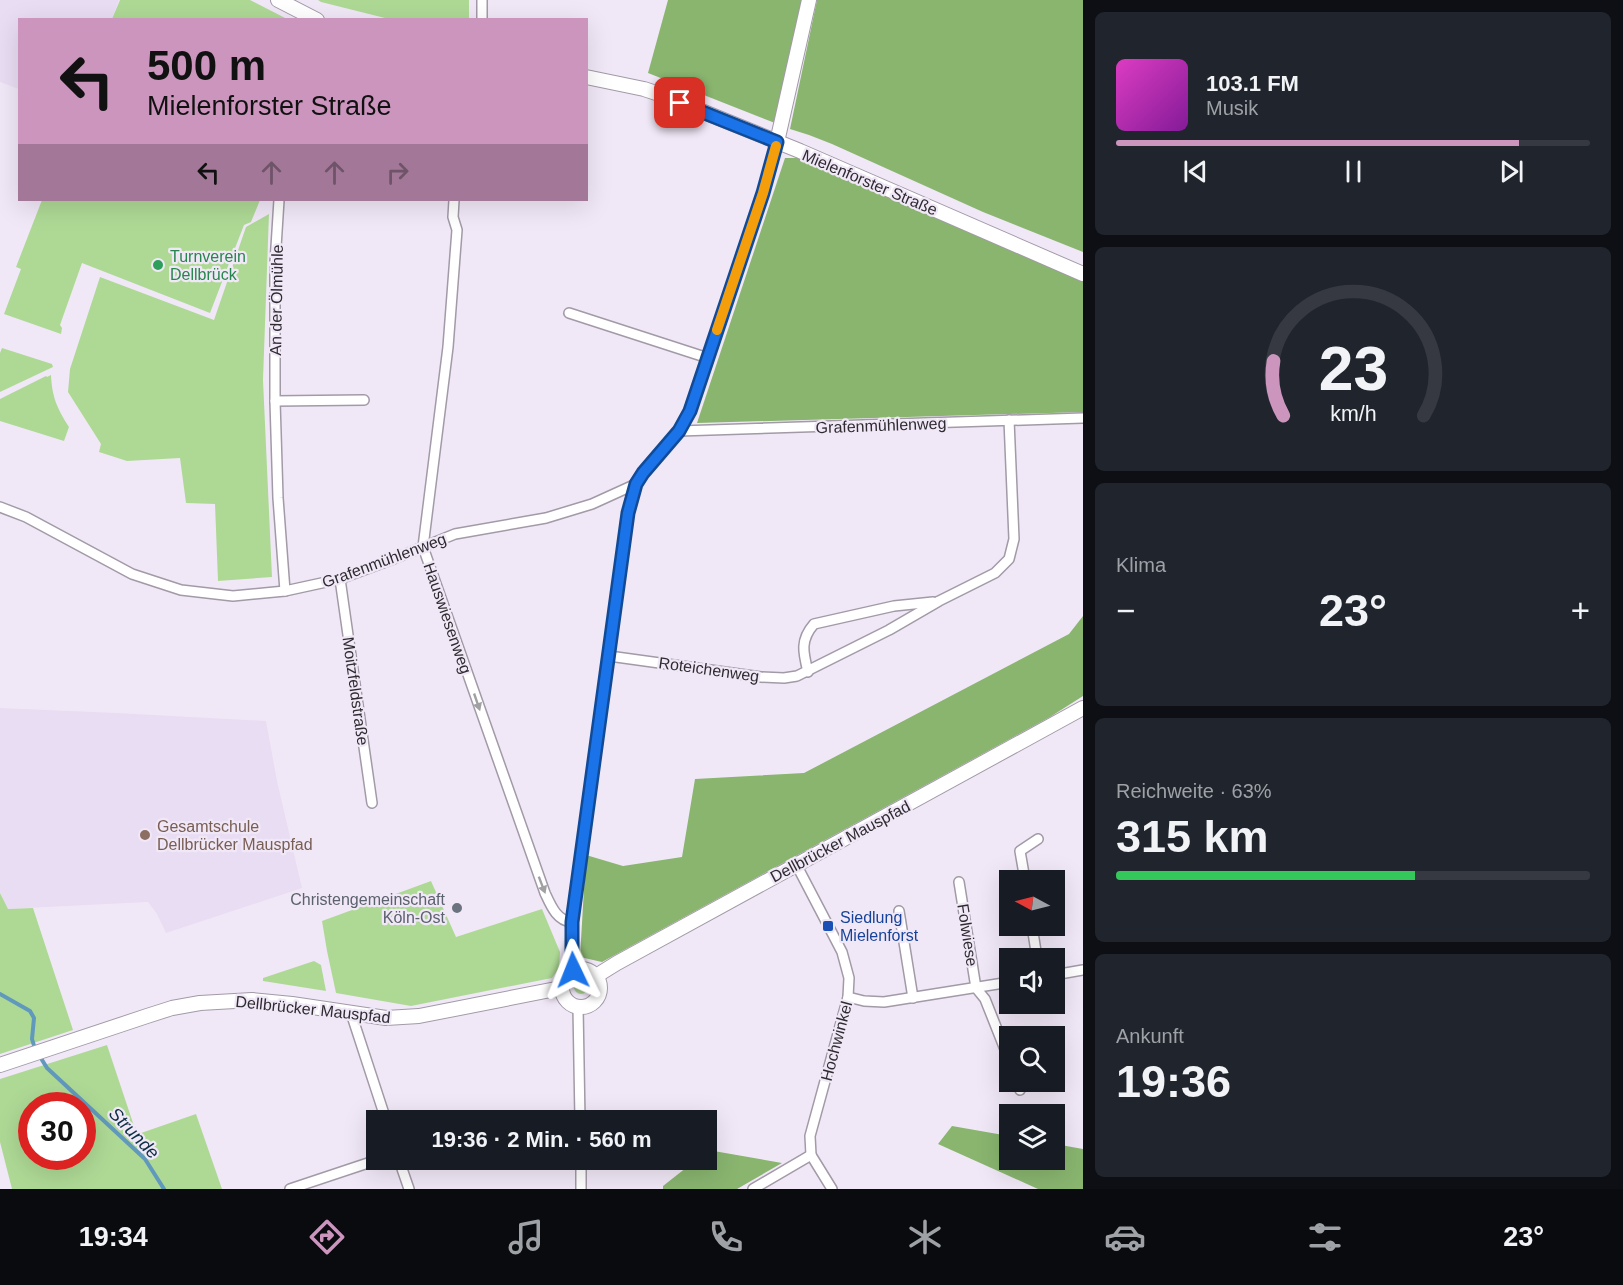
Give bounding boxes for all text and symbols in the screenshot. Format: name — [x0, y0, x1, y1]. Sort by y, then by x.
icon: left — [48, 42, 126, 120]
text: 500 m — [147, 42, 266, 89]
text: 103.1 FM — [1206, 71, 1299, 96]
pin — [654, 77, 705, 128]
icon: arrive — [663, 86, 696, 119]
text: Mielenforster Straße — [147, 91, 392, 121]
text: Musik — [1206, 97, 1258, 119]
street label: Mielenforster Straße — [800, 146, 940, 219]
icon: previous — [1179, 155, 1212, 188]
icon: pause — [1337, 155, 1370, 188]
icon: next — [1495, 155, 1528, 188]
icon: left — [192, 156, 225, 189]
icon: ahead — [255, 156, 288, 189]
icon: ahead — [318, 156, 351, 189]
icon: right — [381, 156, 414, 189]
street label: An der Ölmühle — [267, 244, 286, 356]
place label: Turnverein Dellbrück — [170, 248, 246, 283]
marker: Turnverein Dellbrück — [151, 258, 165, 272]
text: 23 — [1318, 334, 1388, 403]
text: km/h — [1330, 403, 1376, 427]
street label: Grafenmühlenweg — [815, 415, 947, 436]
street label: Grafenmühlenweg — [320, 530, 449, 591]
text: Klima — [1116, 554, 1166, 576]
street label: Hauswiesenweg — [421, 560, 475, 676]
text: 23° — [1319, 585, 1387, 636]
text: − — [1116, 592, 1135, 629]
text: + — [1571, 592, 1590, 629]
street label: Moitzfeldstraße — [339, 636, 372, 747]
street label: Roteichenweg — [658, 654, 760, 685]
one-way arrow — [472, 693, 482, 711]
text: Reichweite · 63% — [1116, 780, 1272, 802]
street label: Dellbrücker Mauspfad — [768, 797, 913, 885]
text: 315 km — [1116, 811, 1269, 862]
place label: Gesamtschule Dellbrücker Mauspfad — [157, 818, 313, 853]
marker: Gesamtschule Dellbrücker Mauspfad — [138, 828, 152, 842]
north arrow — [999, 870, 1065, 936]
map controls — [999, 870, 1065, 1170]
one-way arrow — [537, 877, 547, 895]
place label: Christengemeinschaft Köln-Ost — [290, 891, 446, 926]
marker: Christengemeinschaft Köln-Ost — [450, 901, 464, 915]
street label: Folwiese — [954, 903, 981, 968]
place label: Siedlung Mielenforst — [840, 909, 919, 944]
marker: Siedlung Mielenforst — [821, 919, 835, 933]
position arrow — [541, 938, 605, 1002]
button: sound — [999, 948, 1065, 1014]
street label: Dellbrücker Mauspfad — [235, 993, 391, 1026]
street label: Hochwinkel — [818, 999, 855, 1083]
text: Ankunft — [1116, 1025, 1184, 1047]
button: search — [999, 1026, 1065, 1092]
text: 19:36 — [1116, 1056, 1231, 1107]
speed limit sign: 30 — [18, 1092, 96, 1170]
water label: Strunde — [105, 1103, 163, 1163]
button: layers — [999, 1104, 1065, 1170]
text: 19:36 · 2 Min. · 560 m — [431, 1127, 652, 1152]
icon: directions — [306, 1216, 348, 1258]
icon: music — [505, 1216, 547, 1258]
icon: phone — [705, 1216, 747, 1258]
icon: climate — [904, 1216, 946, 1258]
icon: car — [1104, 1216, 1146, 1258]
icon: filters — [1304, 1216, 1346, 1258]
text: 19:34 — [79, 1222, 148, 1252]
text: 23° — [1503, 1222, 1544, 1252]

